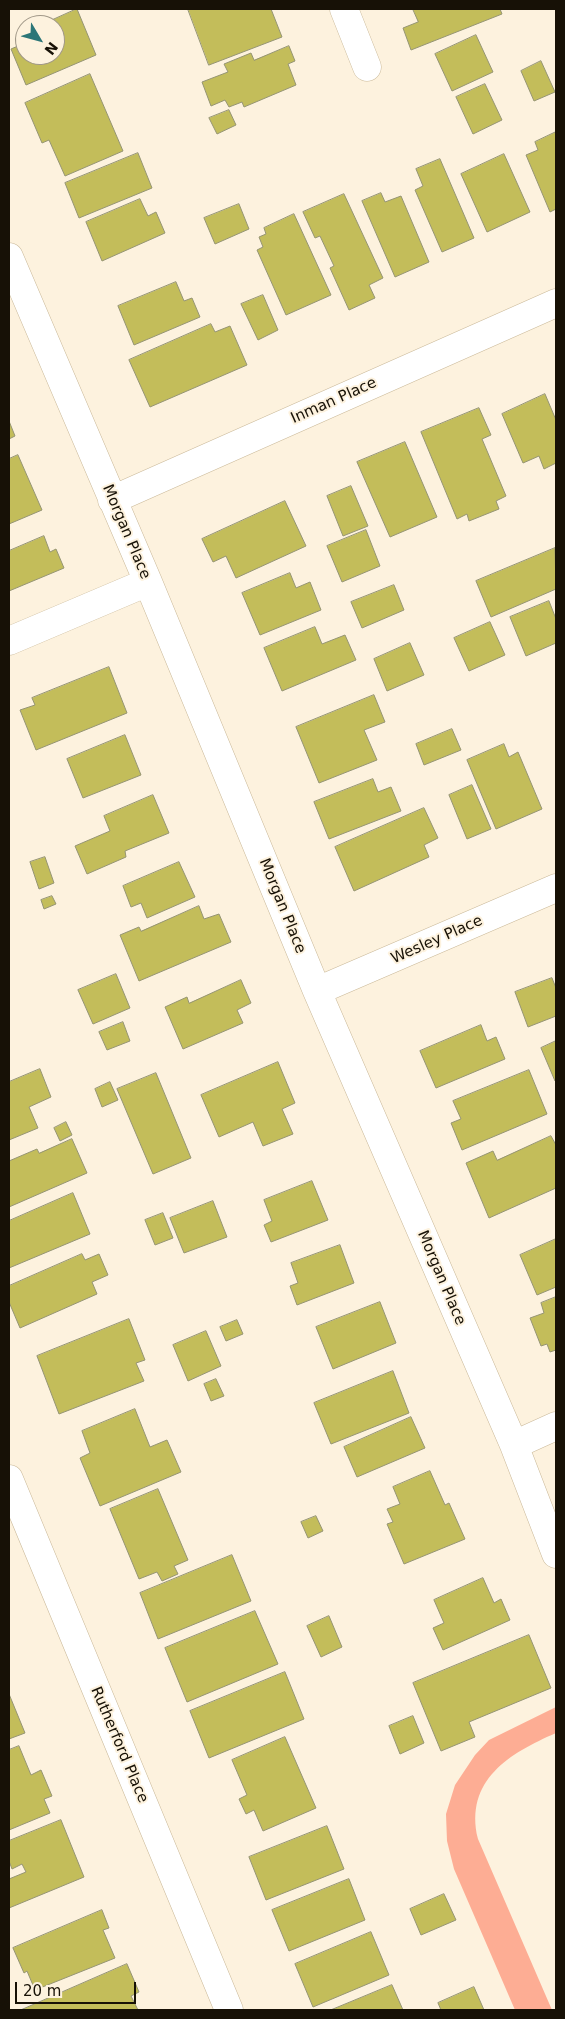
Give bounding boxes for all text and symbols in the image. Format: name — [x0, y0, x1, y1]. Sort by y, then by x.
north arrow — [15, 15, 65, 65]
text: N — [41, 39, 61, 58]
street label: Inman Place — [288, 374, 380, 428]
street label: Morgan Place — [98, 482, 154, 582]
street label: Morgan Place — [255, 856, 309, 956]
street label: Wesley Place — [389, 912, 485, 968]
street label: Morgan Place — [413, 1228, 469, 1328]
street label: Rutherford Place — [86, 1684, 152, 1806]
scale bar — [18, 1972, 139, 2004]
text: 20 m — [23, 1982, 61, 2000]

